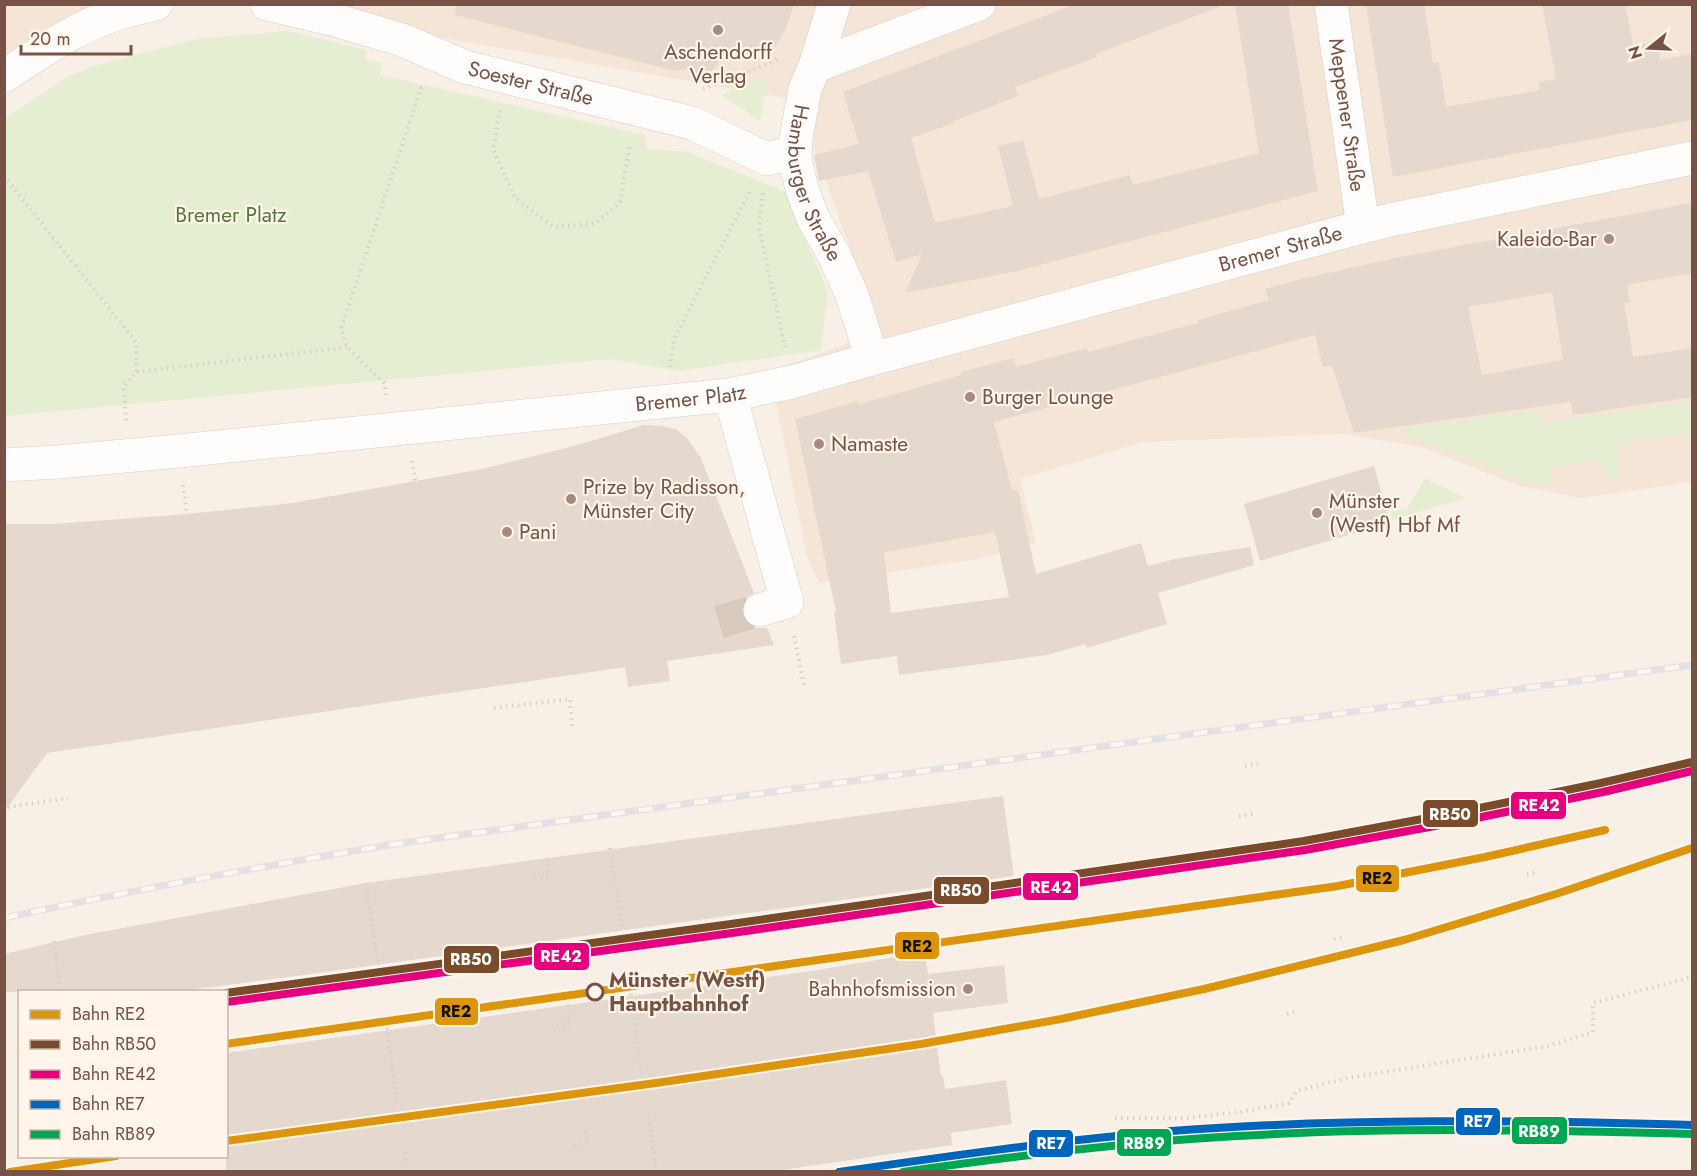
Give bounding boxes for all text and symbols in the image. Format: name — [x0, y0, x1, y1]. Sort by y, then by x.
scale bar — [21, 18, 130, 56]
north arrow — [1619, 18, 1679, 78]
marker: Aschendorff Verlag — [711, 23, 725, 37]
text: 20 m — [30, 26, 70, 52]
street label: Meppener Straße — [1321, 36, 1373, 194]
place label: Aschendorff Verlag — [664, 37, 773, 91]
text: N — [1622, 43, 1648, 62]
street label: Soester Straße — [465, 53, 597, 113]
street label: Hamburger Straße — [780, 102, 850, 267]
park label: Bremer Platz — [175, 200, 287, 230]
street label: Bremer Straße — [1215, 218, 1346, 280]
place label: Kaleido-Bar — [1497, 224, 1598, 254]
marker: Kaleido-Bar — [1602, 232, 1616, 246]
street label: Bremer Platz — [634, 377, 749, 419]
place label: Burger Lounge — [982, 382, 1114, 412]
marker: Burger Lounge — [963, 390, 977, 404]
place label: Namaste — [831, 429, 908, 459]
marker: Namaste — [812, 437, 826, 451]
place label: Prize by Radisson, Münster City — [583, 472, 746, 526]
place label: Münster (Westf) Hbf Mf — [1329, 486, 1461, 540]
marker: Prize by Radisson, Münster City — [564, 492, 578, 506]
marker: Münster (Westf) Hbf Mf — [1310, 506, 1324, 520]
place label: Pani — [519, 517, 556, 547]
marker: Pani — [500, 525, 514, 539]
line badge: RE42 — [1510, 791, 1567, 820]
text: RE42 — [1518, 794, 1560, 817]
line badge: RB50 — [1422, 799, 1479, 828]
text: RB50 — [1429, 803, 1471, 826]
line badge: RE2 — [1355, 864, 1400, 893]
text: RE2 — [1362, 867, 1392, 890]
line badge: RE42 — [1022, 872, 1079, 901]
line badge: RB50 — [933, 876, 990, 905]
text: RE42 — [1030, 876, 1072, 899]
text: RB50 — [940, 879, 982, 902]
line badge: RE2 — [894, 931, 940, 960]
text: RE2 — [902, 935, 932, 958]
line badge: RE42 — [533, 942, 590, 971]
line badge: RB50 — [443, 945, 500, 974]
text: RE42 — [540, 945, 582, 968]
text: RB50 — [450, 948, 492, 971]
place label: Münster (Westf) Hauptbahnhof — [609, 965, 766, 1019]
place label: Bahnhofsmission — [808, 974, 956, 1004]
marker: Bahnhofsmission — [961, 982, 975, 996]
marker: Münster (Westf) Hauptbahnhof — [586, 983, 604, 1001]
legend — [18, 990, 228, 1158]
line badge: RE2 — [434, 997, 479, 1026]
text: RE2 — [441, 1000, 471, 1023]
text: Bahn RE2 — [72, 1001, 145, 1027]
text: Bahn RB50 — [72, 1031, 156, 1057]
text: Bahn RE42 — [72, 1061, 156, 1087]
text: Bahn RE7 — [72, 1091, 145, 1117]
line badge: RE7 — [1455, 1107, 1501, 1136]
text: RE7 — [1463, 1110, 1493, 1133]
line badge: RB89 — [1511, 1116, 1568, 1145]
text: RB89 — [1518, 1120, 1560, 1143]
text: Bahn RB89 — [72, 1121, 155, 1147]
line badge: RB89 — [1116, 1128, 1172, 1157]
line badge: RE7 — [1028, 1129, 1074, 1158]
text: RE7 — [1036, 1132, 1066, 1155]
text: RB89 — [1123, 1132, 1165, 1155]

